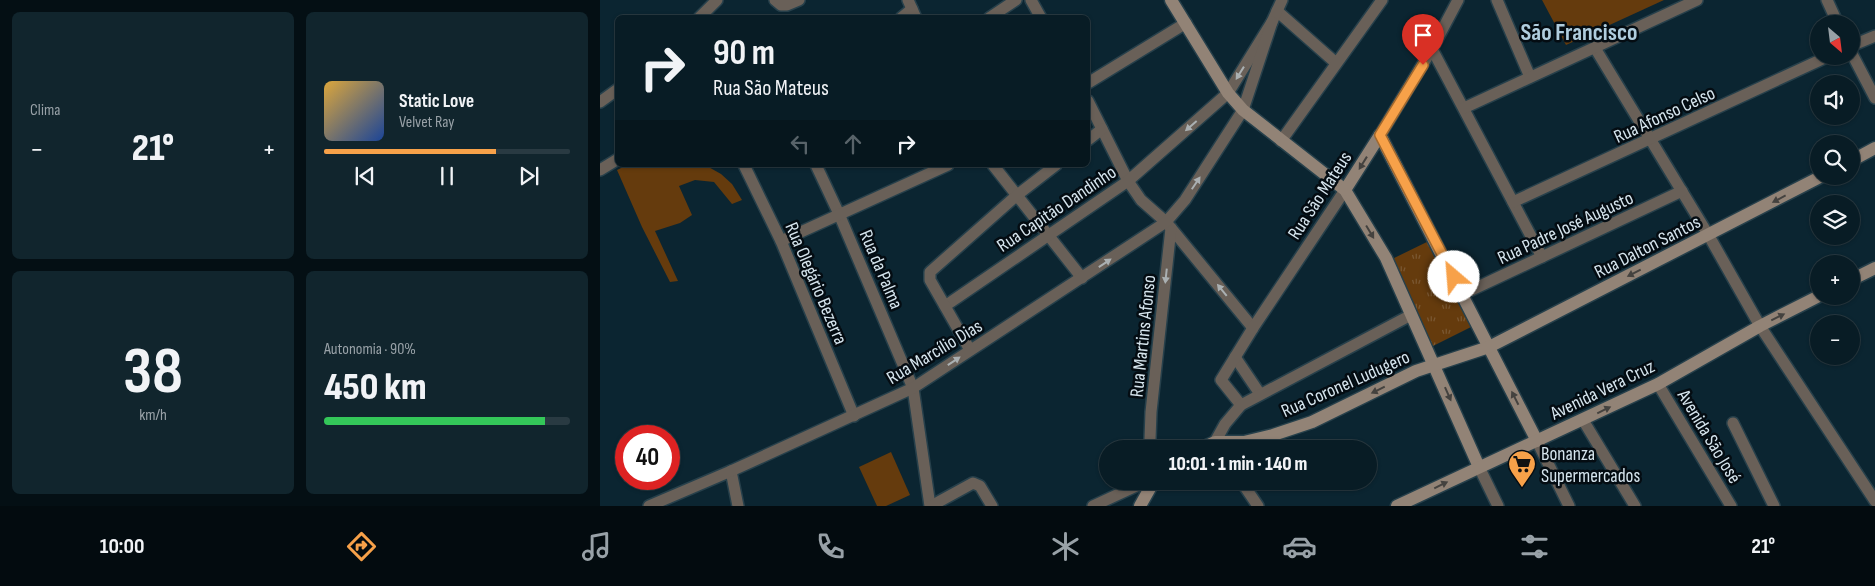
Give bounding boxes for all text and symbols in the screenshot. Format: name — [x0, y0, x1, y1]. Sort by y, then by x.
pin — [1402, 14, 1444, 65]
north arrow — [1810, 15, 1860, 65]
map controls — [1810, 15, 1860, 365]
district label: São Francisco — [1521, 18, 1637, 47]
icon: arrive — [1409, 21, 1437, 49]
text: 90 m — [713, 32, 775, 75]
icon: right — [630, 35, 695, 100]
one-way arrow — [1236, 66, 1245, 79]
text: Rua São Mateus — [713, 75, 829, 102]
button: sound — [1810, 75, 1860, 125]
street label: Rua Afonso Celso — [1610, 82, 1719, 149]
text: Static Love — [399, 90, 474, 113]
text: Clima — [30, 101, 60, 120]
text: Velvet Ray — [399, 113, 454, 132]
one-way arrow — [1185, 120, 1198, 131]
text: 21° — [132, 126, 174, 171]
icon: left — [786, 130, 814, 158]
icon: ahead — [839, 130, 867, 158]
icon: right — [892, 130, 920, 158]
text: − — [30, 133, 44, 166]
text: + — [262, 133, 276, 166]
button: search — [1810, 135, 1860, 185]
street label: Rua São Mateus — [1283, 147, 1357, 244]
one-way arrow — [1358, 156, 1367, 169]
street label: Rua Capitão Dandinho — [993, 161, 1121, 258]
icon: previous — [351, 162, 379, 190]
icon: pause — [433, 162, 461, 190]
icon: next — [515, 162, 543, 190]
one-way arrow — [1191, 177, 1201, 190]
street label: Rua Padre José Augusto — [1494, 187, 1637, 270]
one-way arrow — [1772, 195, 1786, 203]
button: layers — [1810, 195, 1860, 245]
street label: Rua Dalton Santos — [1591, 211, 1705, 284]
street label: Rua Olegário Bezerra — [780, 219, 852, 348]
one-way arrow — [1366, 225, 1375, 238]
street label: Rua da Palma — [854, 227, 908, 312]
position arrow — [1427, 250, 1479, 302]
button: + — [1810, 255, 1860, 305]
one-way arrow — [1098, 258, 1111, 268]
one-way arrow — [1162, 269, 1170, 285]
one-way arrow — [1627, 269, 1641, 277]
street label: Rua Martins Afonso — [1126, 274, 1161, 398]
one-way arrow — [1217, 284, 1228, 297]
one-way arrow — [1771, 313, 1785, 321]
street label: Rua Marcílio Dias — [883, 315, 987, 390]
button: − — [1810, 315, 1860, 365]
text: 38 — [123, 334, 183, 412]
text: Autonomia · 90% — [324, 340, 416, 359]
street label: Rua Coronel Ludugero — [1278, 346, 1413, 423]
street label: Avenida Vera Cruz — [1546, 355, 1659, 426]
one-way arrow — [947, 356, 960, 366]
text: 450 km — [324, 365, 427, 410]
street label: Avenida São José — [1671, 385, 1746, 488]
one-way arrow — [1371, 386, 1385, 394]
one-way arrow — [1444, 387, 1452, 401]
one-way arrow — [1511, 390, 1519, 405]
text: km/h — [139, 406, 167, 425]
one-way arrow — [1597, 406, 1611, 414]
speed limit sign: 40 — [615, 425, 680, 490]
place label: Bonanza Supermercados — [1541, 443, 1640, 488]
supermarket icon: Bonanza Supermercados — [1507, 449, 1537, 488]
text: 10:01 · 1 min · 140 m — [1169, 453, 1307, 476]
one-way arrow — [1433, 481, 1448, 489]
icon: directions — [344, 529, 379, 564]
icon: music — [579, 529, 614, 564]
icon: phone — [813, 529, 848, 564]
icon: climate — [1048, 529, 1083, 564]
icon: car — [1282, 529, 1317, 564]
icon: filters — [1517, 529, 1552, 564]
text: 10:00 — [100, 533, 144, 560]
text: 21° — [1751, 533, 1775, 560]

